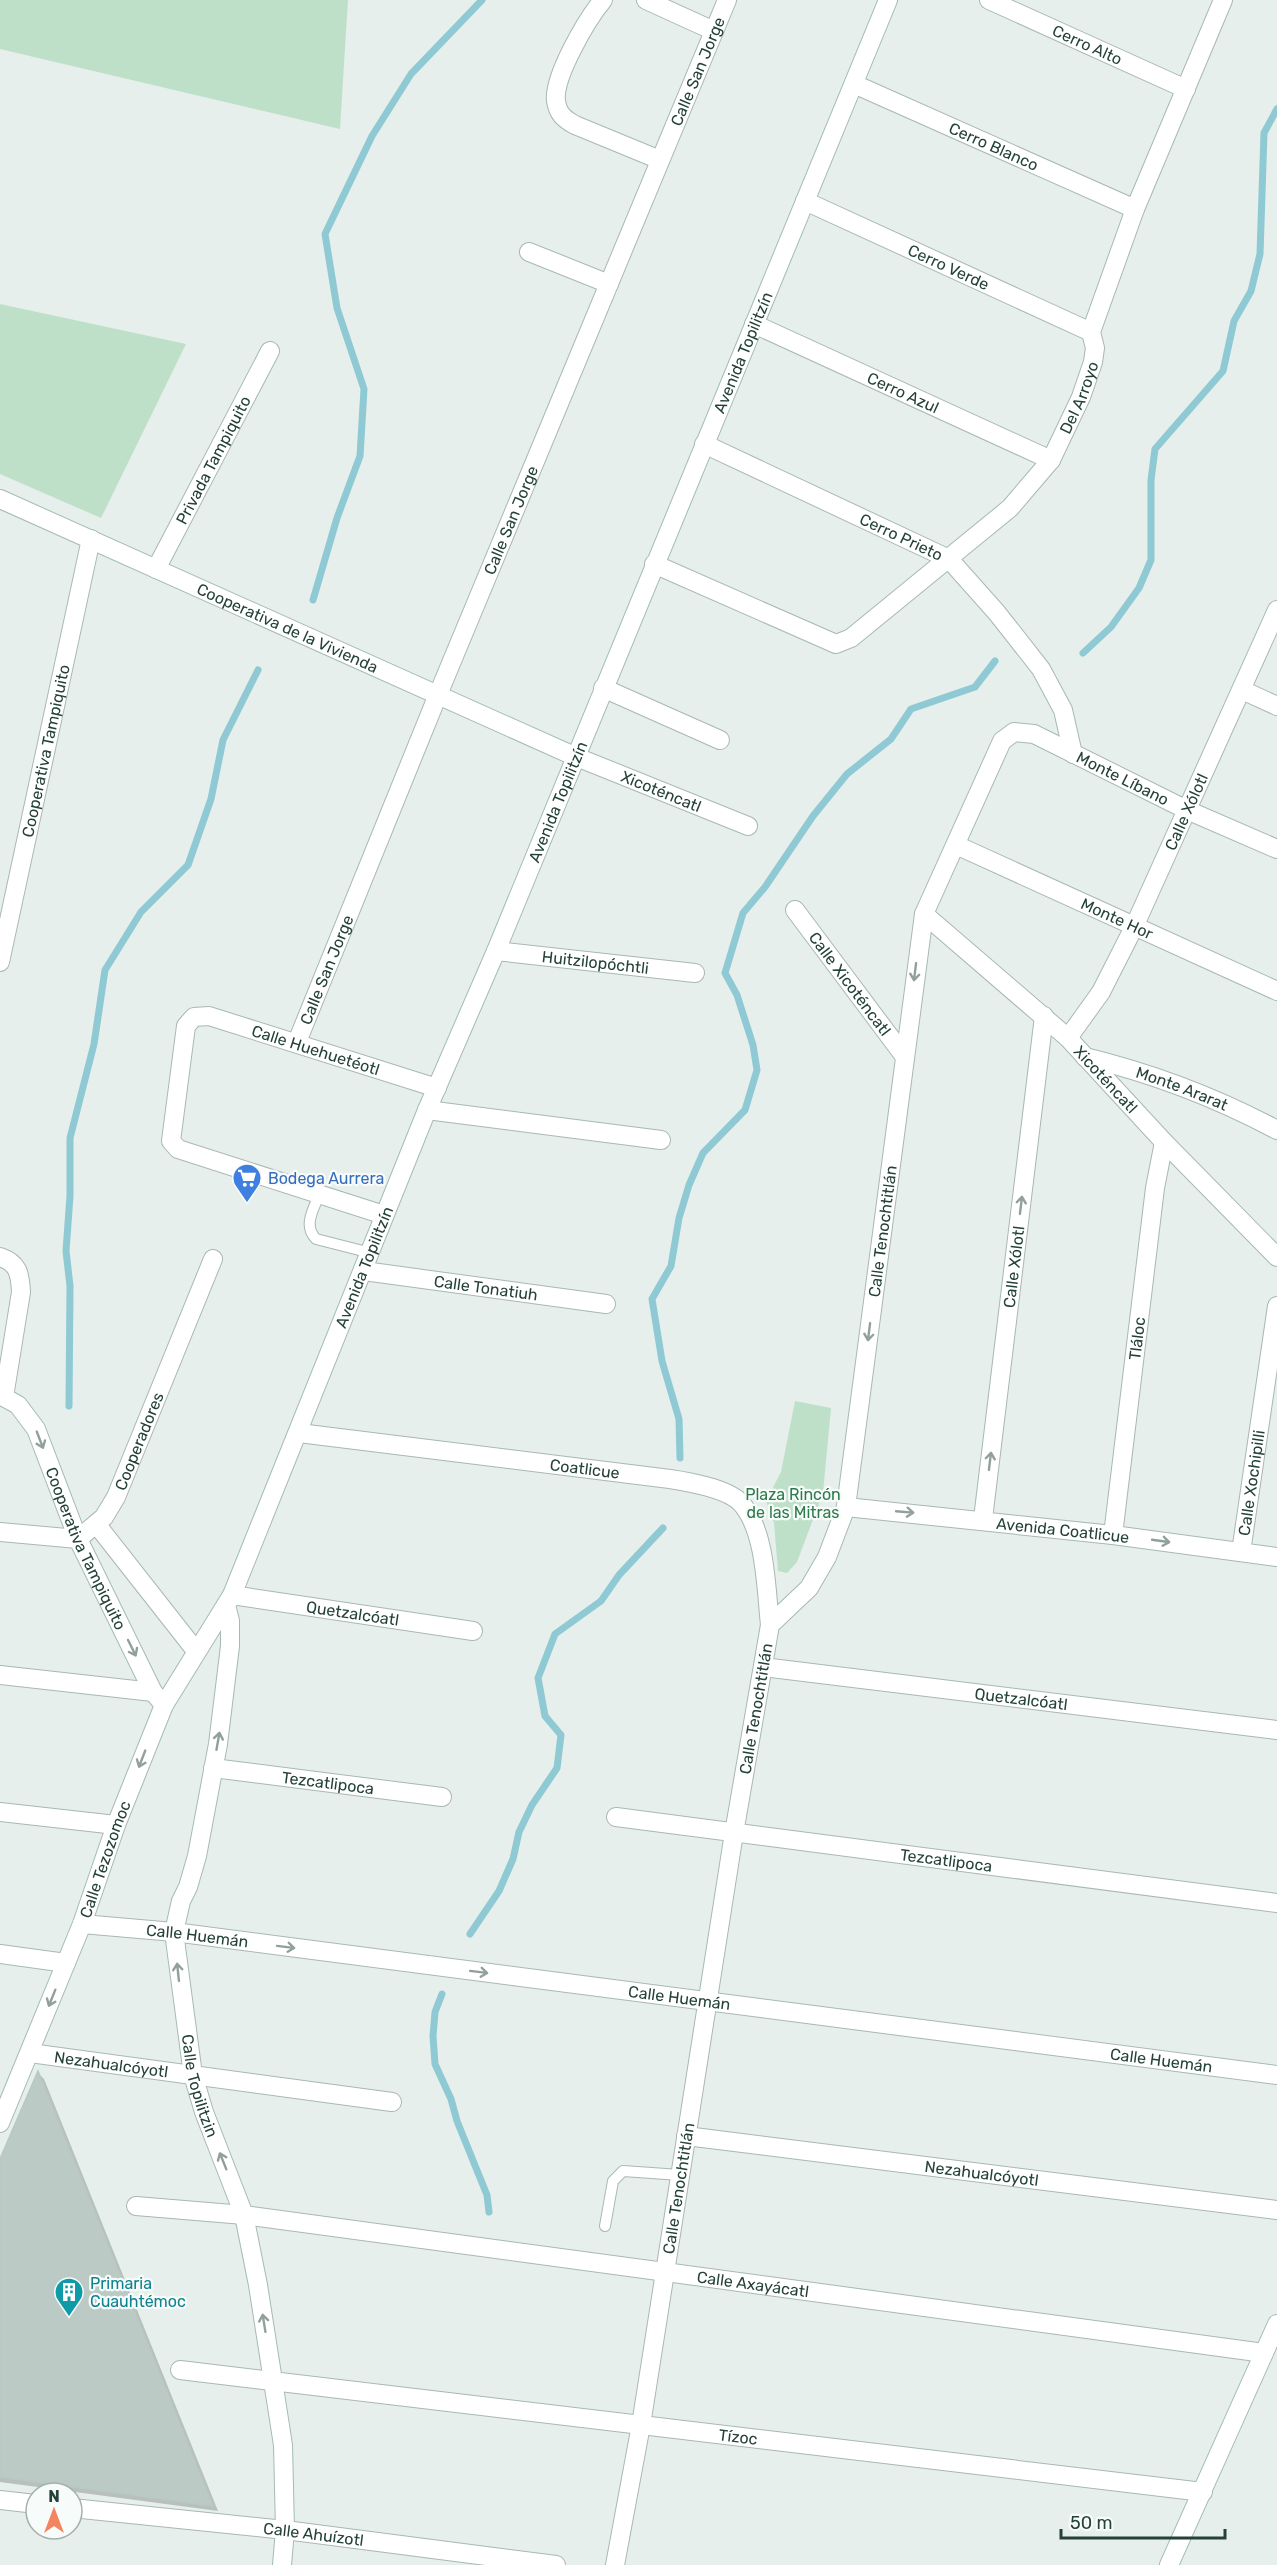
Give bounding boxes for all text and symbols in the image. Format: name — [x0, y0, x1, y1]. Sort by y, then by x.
street label: Calle San Jorge — [667, 14, 729, 129]
street label: Cerro Alto — [1049, 21, 1125, 69]
street label: Cerro Blanco — [946, 118, 1041, 175]
street label: Cerro Verde — [905, 240, 992, 294]
street label: Avenida Topilitzín — [710, 289, 777, 416]
street label: Del Arroyo — [1056, 359, 1103, 437]
street label: Cerro Azul — [864, 368, 942, 417]
street label: Privada Tampiquito — [172, 393, 255, 528]
street label: Calle San Jorge — [480, 463, 542, 578]
street label: Cerro Prieto — [857, 509, 946, 565]
street label: Cooperativa de la Vivienda — [194, 579, 381, 677]
street label: Cooperativa Tampiquito — [18, 663, 74, 839]
street label: Avenida Topilitzín — [525, 738, 591, 865]
street label: Monte Líbano — [1073, 748, 1172, 810]
street label: Xicoténcatl — [618, 767, 704, 816]
street label: Calle Xólotl — [1161, 771, 1212, 853]
street label: Monte Hor — [1078, 894, 1156, 943]
street label: Calle San Jorge — [296, 912, 357, 1027]
street label: Calle Xicoténcatl — [805, 928, 895, 1040]
street label: Huitzilopóchtli — [541, 947, 650, 978]
one-way arrow — [910, 961, 921, 981]
street label: Calle Huehuetéotl — [249, 1021, 382, 1079]
street label: Xicoténcatl — [1070, 1042, 1141, 1117]
street label: Monte Ararat — [1134, 1063, 1231, 1115]
supermarket icon: Bodega Aurrera — [231, 1162, 263, 1204]
street label: Calle Tenochtitlán — [865, 1164, 901, 1298]
place label: Bodega Aurrera — [268, 1169, 384, 1188]
one-way arrow — [1016, 1196, 1027, 1216]
street label: Avenida Topilitzín — [331, 1204, 397, 1331]
street label: Calle Xólotl — [1000, 1225, 1028, 1309]
street label: Calle Tonatiuh — [433, 1272, 539, 1305]
street label: Tláloc — [1125, 1316, 1149, 1361]
one-way arrow — [864, 1321, 875, 1341]
street label: Cooperadores — [111, 1390, 168, 1493]
street label: Calle Xochipilli — [1235, 1429, 1269, 1537]
one-way arrow — [36, 1431, 47, 1449]
one-way arrow — [985, 1452, 996, 1472]
street label: Coatlicue — [549, 1455, 621, 1483]
street label: Cooperativa Tampiquito — [41, 1464, 130, 1633]
park label: Plaza Rincón de las Mitras — [745, 1485, 841, 1522]
one-way arrow — [894, 1507, 914, 1518]
street label: Avenida Coatlicue — [995, 1514, 1130, 1547]
one-way arrow — [1151, 1536, 1170, 1547]
street label: Quetzalcóatl — [305, 1597, 400, 1630]
one-way arrow — [126, 1639, 138, 1657]
street label: Calle Tenochtitlán — [735, 1642, 777, 1776]
street label: Quetzalcóatl — [973, 1684, 1069, 1714]
one-way arrow — [213, 1732, 224, 1751]
one-way arrow — [136, 1749, 147, 1768]
street label: Tezcatlipoca — [281, 1768, 375, 1798]
street label: Calle Tezozomoc — [76, 1798, 135, 1920]
street label: Tezcatlipoca — [899, 1845, 993, 1876]
street label: Calle Huemán — [145, 1921, 250, 1952]
one-way arrow — [276, 1941, 295, 1952]
one-way arrow — [173, 1963, 184, 1983]
one-way arrow — [469, 1966, 489, 1977]
street label: Calle Huemán — [627, 1982, 732, 2014]
one-way arrow — [46, 1988, 57, 2006]
street label: Calle Topilitzin — [178, 2033, 222, 2140]
street label: Calle Huemán — [1109, 2044, 1214, 2077]
street label: Nezahualcóyotl — [53, 2047, 169, 2082]
street label: Calle Tenochtitlán — [659, 2121, 698, 2255]
one-way arrow — [216, 2152, 227, 2171]
street label: Nezahualcóyotl — [924, 2157, 1040, 2190]
street label: Calle Axayácatl — [696, 2267, 810, 2301]
place label: Primaria Cuauhtémoc — [90, 2274, 186, 2311]
building icon: Primaria Cuauhtémoc — [53, 2276, 85, 2318]
one-way arrow — [258, 2314, 269, 2333]
street label: Tízoc — [717, 2425, 759, 2449]
north arrow — [24, 2481, 84, 2541]
text: N — [48, 2487, 60, 2506]
scale bar — [1061, 2502, 1224, 2540]
text: 50 m — [1070, 2512, 1113, 2534]
street label: Calle Ahuízotl — [262, 2519, 365, 2550]

